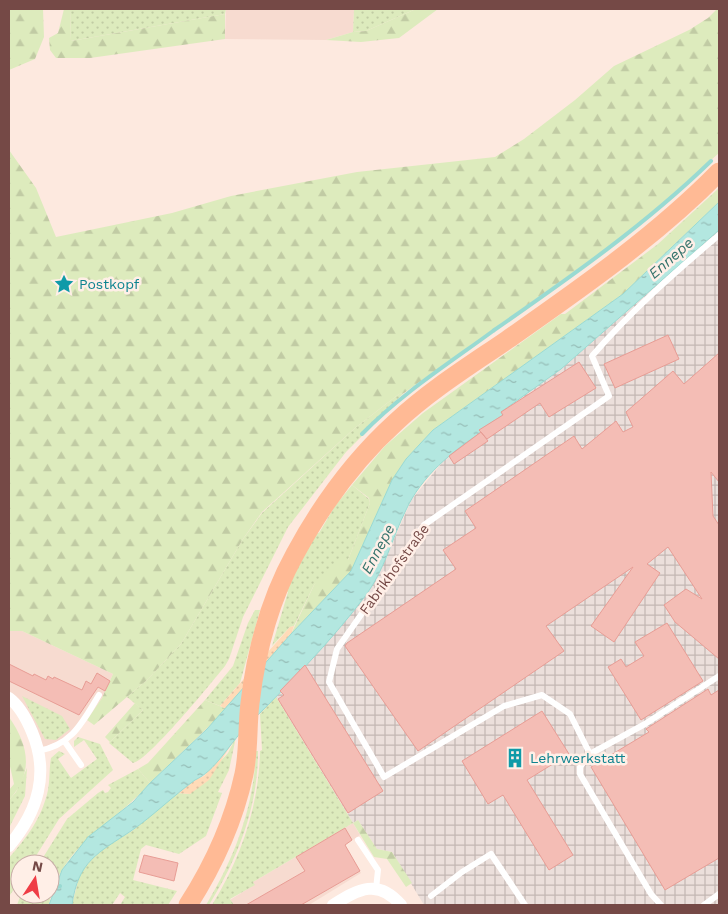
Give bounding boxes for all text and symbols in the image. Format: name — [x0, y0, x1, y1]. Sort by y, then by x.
water label: Ennepe — [645, 234, 697, 282]
place icon: Postkopf — [53, 273, 75, 295]
place label: Postkopf — [79, 276, 140, 292]
street label: Fabrikhofstraße — [356, 521, 432, 617]
water label: Ennepe — [357, 521, 399, 577]
building icon: Lehrwerkstatt — [504, 747, 526, 769]
place label: Lehrwerkstatt — [530, 750, 626, 766]
north arrow — [10, 854, 60, 904]
text: N — [31, 857, 44, 875]

